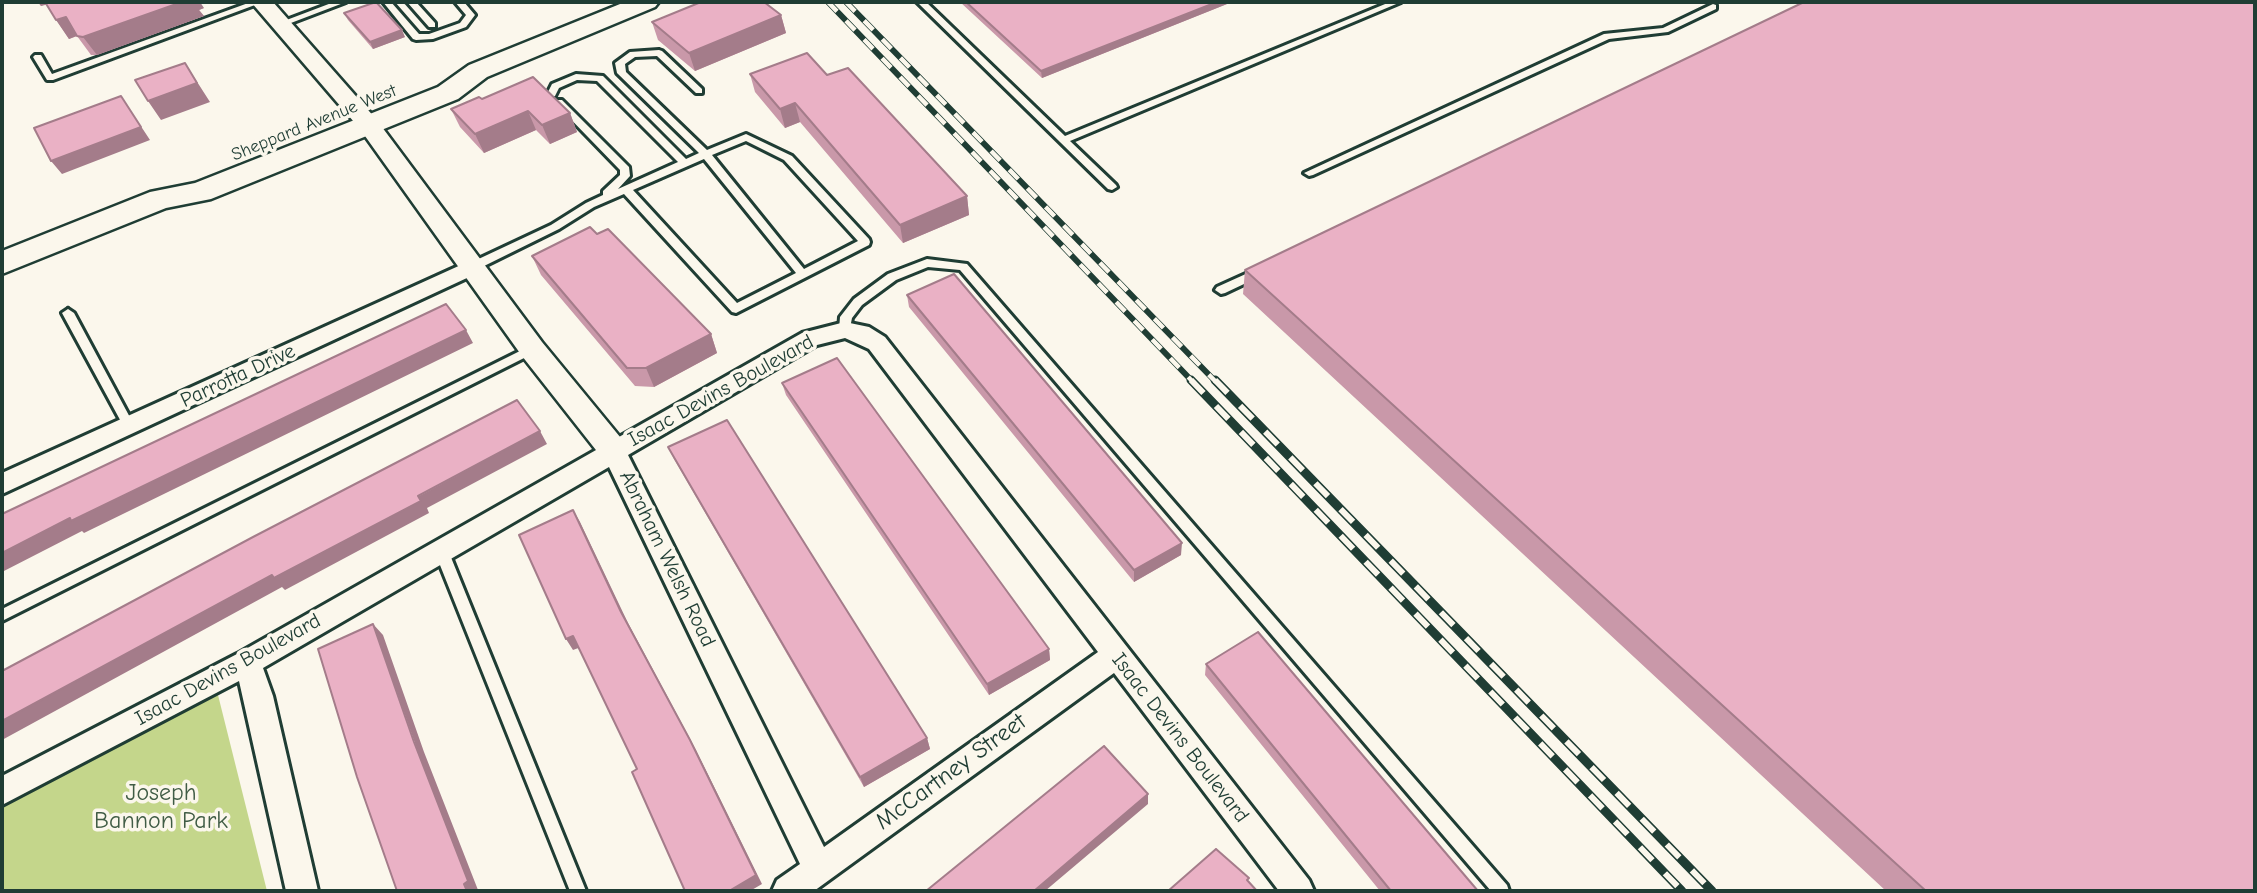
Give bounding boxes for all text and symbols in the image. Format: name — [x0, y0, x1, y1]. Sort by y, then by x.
street label: Sheppard Avenue West — [228, 80, 400, 166]
street label: Isaac Devins Boulevard — [624, 329, 818, 453]
street label: Parrotta Drive — [177, 339, 299, 413]
street label: Abraham Welsh Road — [613, 467, 721, 651]
street label: Isaac Devins Boulevard — [131, 608, 325, 732]
street label: Isaac Devins Boulevard — [1106, 648, 1254, 828]
street label: McCartney Street — [870, 708, 1032, 836]
park label: Joseph Bannon Park — [94, 779, 228, 835]

